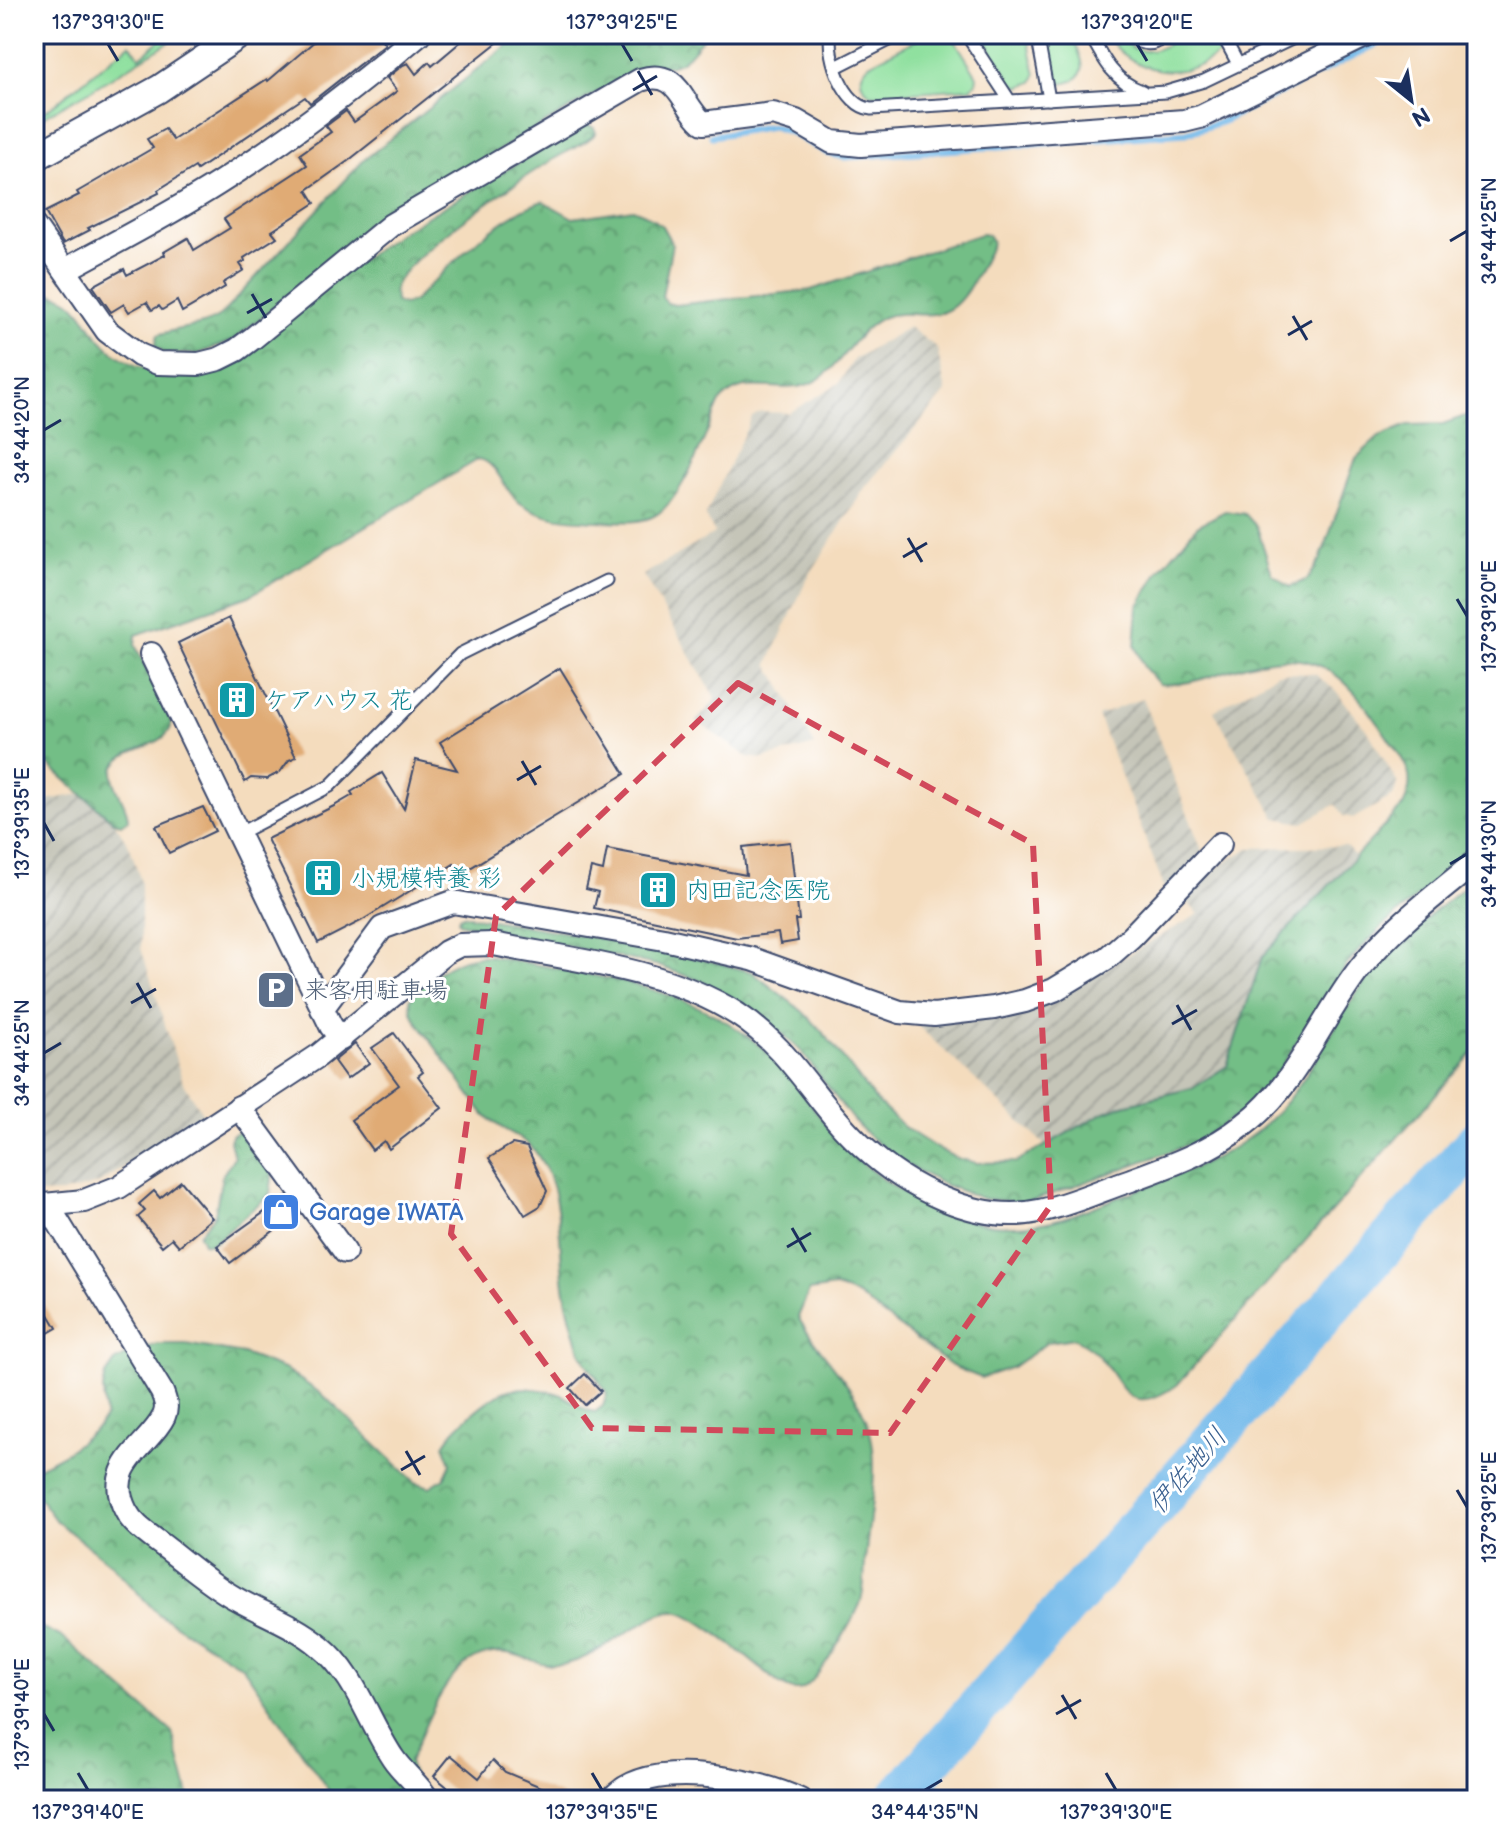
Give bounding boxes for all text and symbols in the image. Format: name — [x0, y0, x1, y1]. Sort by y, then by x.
text: 137°39'30"E — [52, 11, 164, 35]
text: 137°39'25"E — [566, 11, 678, 35]
text: 137°39'20"E — [1081, 11, 1193, 35]
north arrow — [1371, 60, 1451, 140]
text: N — [1406, 100, 1434, 132]
text: 34°44'25"N — [1478, 177, 1502, 285]
text: 34°44'20"N — [11, 376, 35, 484]
text: 137°39'20"E — [1478, 560, 1502, 672]
building icon: ケアハウス 花 — [216, 679, 258, 721]
place label: ケアハウス 花 — [265, 686, 413, 715]
text: 137°39'35"E — [11, 767, 35, 879]
text: 34°44'30"N — [1478, 800, 1502, 908]
building icon: 小規模特養 彩 — [302, 857, 344, 899]
place label: 小規模特養 彩 — [351, 864, 501, 893]
building icon: 内田記念医院 — [637, 869, 679, 911]
place label: 内田記念医院 — [686, 876, 830, 905]
parking icon: 来客用駐車場 — [255, 969, 297, 1011]
place label: 来客用駐車場 — [304, 976, 448, 1005]
text: 34°44'25"N — [11, 999, 35, 1107]
shop icon: Garage IWATA — [260, 1191, 302, 1233]
place label: Garage IWATA — [309, 1198, 464, 1227]
water label: 伊佐地川 — [1142, 1422, 1234, 1520]
text: 137°39'25"E — [1478, 1451, 1502, 1563]
text: 137°39'40"E — [11, 1658, 35, 1770]
text: 137°39'40"E — [32, 1801, 144, 1825]
text: 137°39'35"E — [546, 1801, 658, 1825]
text: 34°44'35"N — [871, 1801, 979, 1825]
text: 137°39'30"E — [1060, 1801, 1172, 1825]

